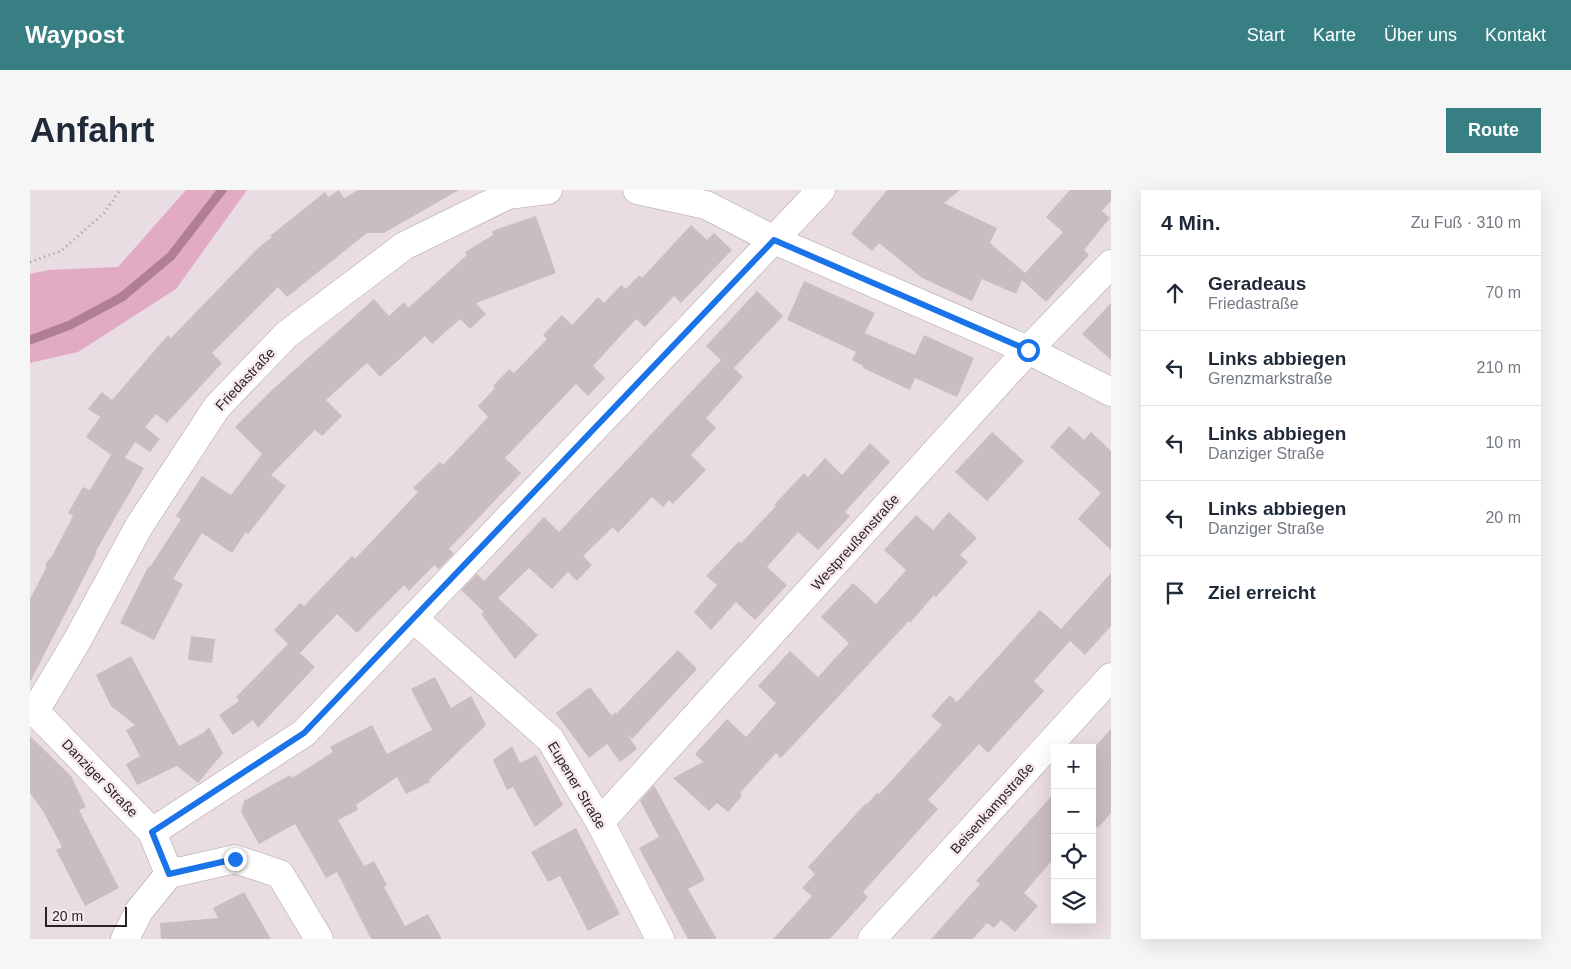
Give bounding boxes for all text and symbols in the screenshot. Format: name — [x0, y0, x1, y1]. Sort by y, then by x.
text: Waypost — [25, 21, 124, 48]
text: Start — [1247, 25, 1285, 45]
text: Karte — [1313, 25, 1356, 45]
text: Über uns — [1384, 25, 1457, 45]
text: Kontakt — [1485, 25, 1546, 45]
button: Route — [1446, 108, 1541, 153]
text: Anfahrt — [30, 110, 154, 149]
text: 4 Min. — [1161, 211, 1221, 234]
text: Zu Fuß · 310 m — [1411, 214, 1521, 231]
text: Geradeaus — [1208, 273, 1306, 294]
icon: ahead — [1161, 279, 1189, 307]
text: 70 m — [1485, 284, 1521, 301]
text: Friedastraße — [1208, 295, 1299, 312]
route start — [1017, 339, 1040, 362]
street label: Friedastraße — [212, 344, 278, 413]
text: Links abbiegen — [1208, 348, 1346, 369]
icon: left — [1161, 354, 1189, 382]
text: 210 m — [1477, 359, 1521, 376]
text: Grenzmarkstraße — [1208, 370, 1332, 387]
text: Links abbiegen — [1208, 423, 1346, 444]
icon: left — [1161, 429, 1189, 457]
text: 10 m — [1485, 434, 1521, 451]
text: Danziger Straße — [1208, 445, 1325, 462]
street label: Westpreußenstraße — [808, 491, 902, 593]
text: Links abbiegen — [1208, 498, 1346, 519]
icon: left — [1161, 504, 1189, 532]
text: 20 m — [1485, 509, 1521, 526]
text: Danziger Straße — [1208, 520, 1325, 537]
icon: arrive — [1161, 579, 1189, 607]
text: Ziel erreicht — [1208, 582, 1316, 603]
street label: Danziger Straße — [59, 736, 141, 820]
street label: Eupener Straße — [545, 739, 609, 832]
map controls — [1051, 744, 1096, 924]
button: + — [1051, 744, 1096, 789]
street label: Beisenkampstraße — [947, 759, 1037, 857]
button: − — [1051, 789, 1096, 834]
button: locate — [1051, 834, 1096, 879]
route end — [224, 848, 247, 871]
button: layers — [1051, 879, 1096, 924]
scale bar — [45, 904, 128, 927]
text: 20 m — [52, 908, 83, 924]

